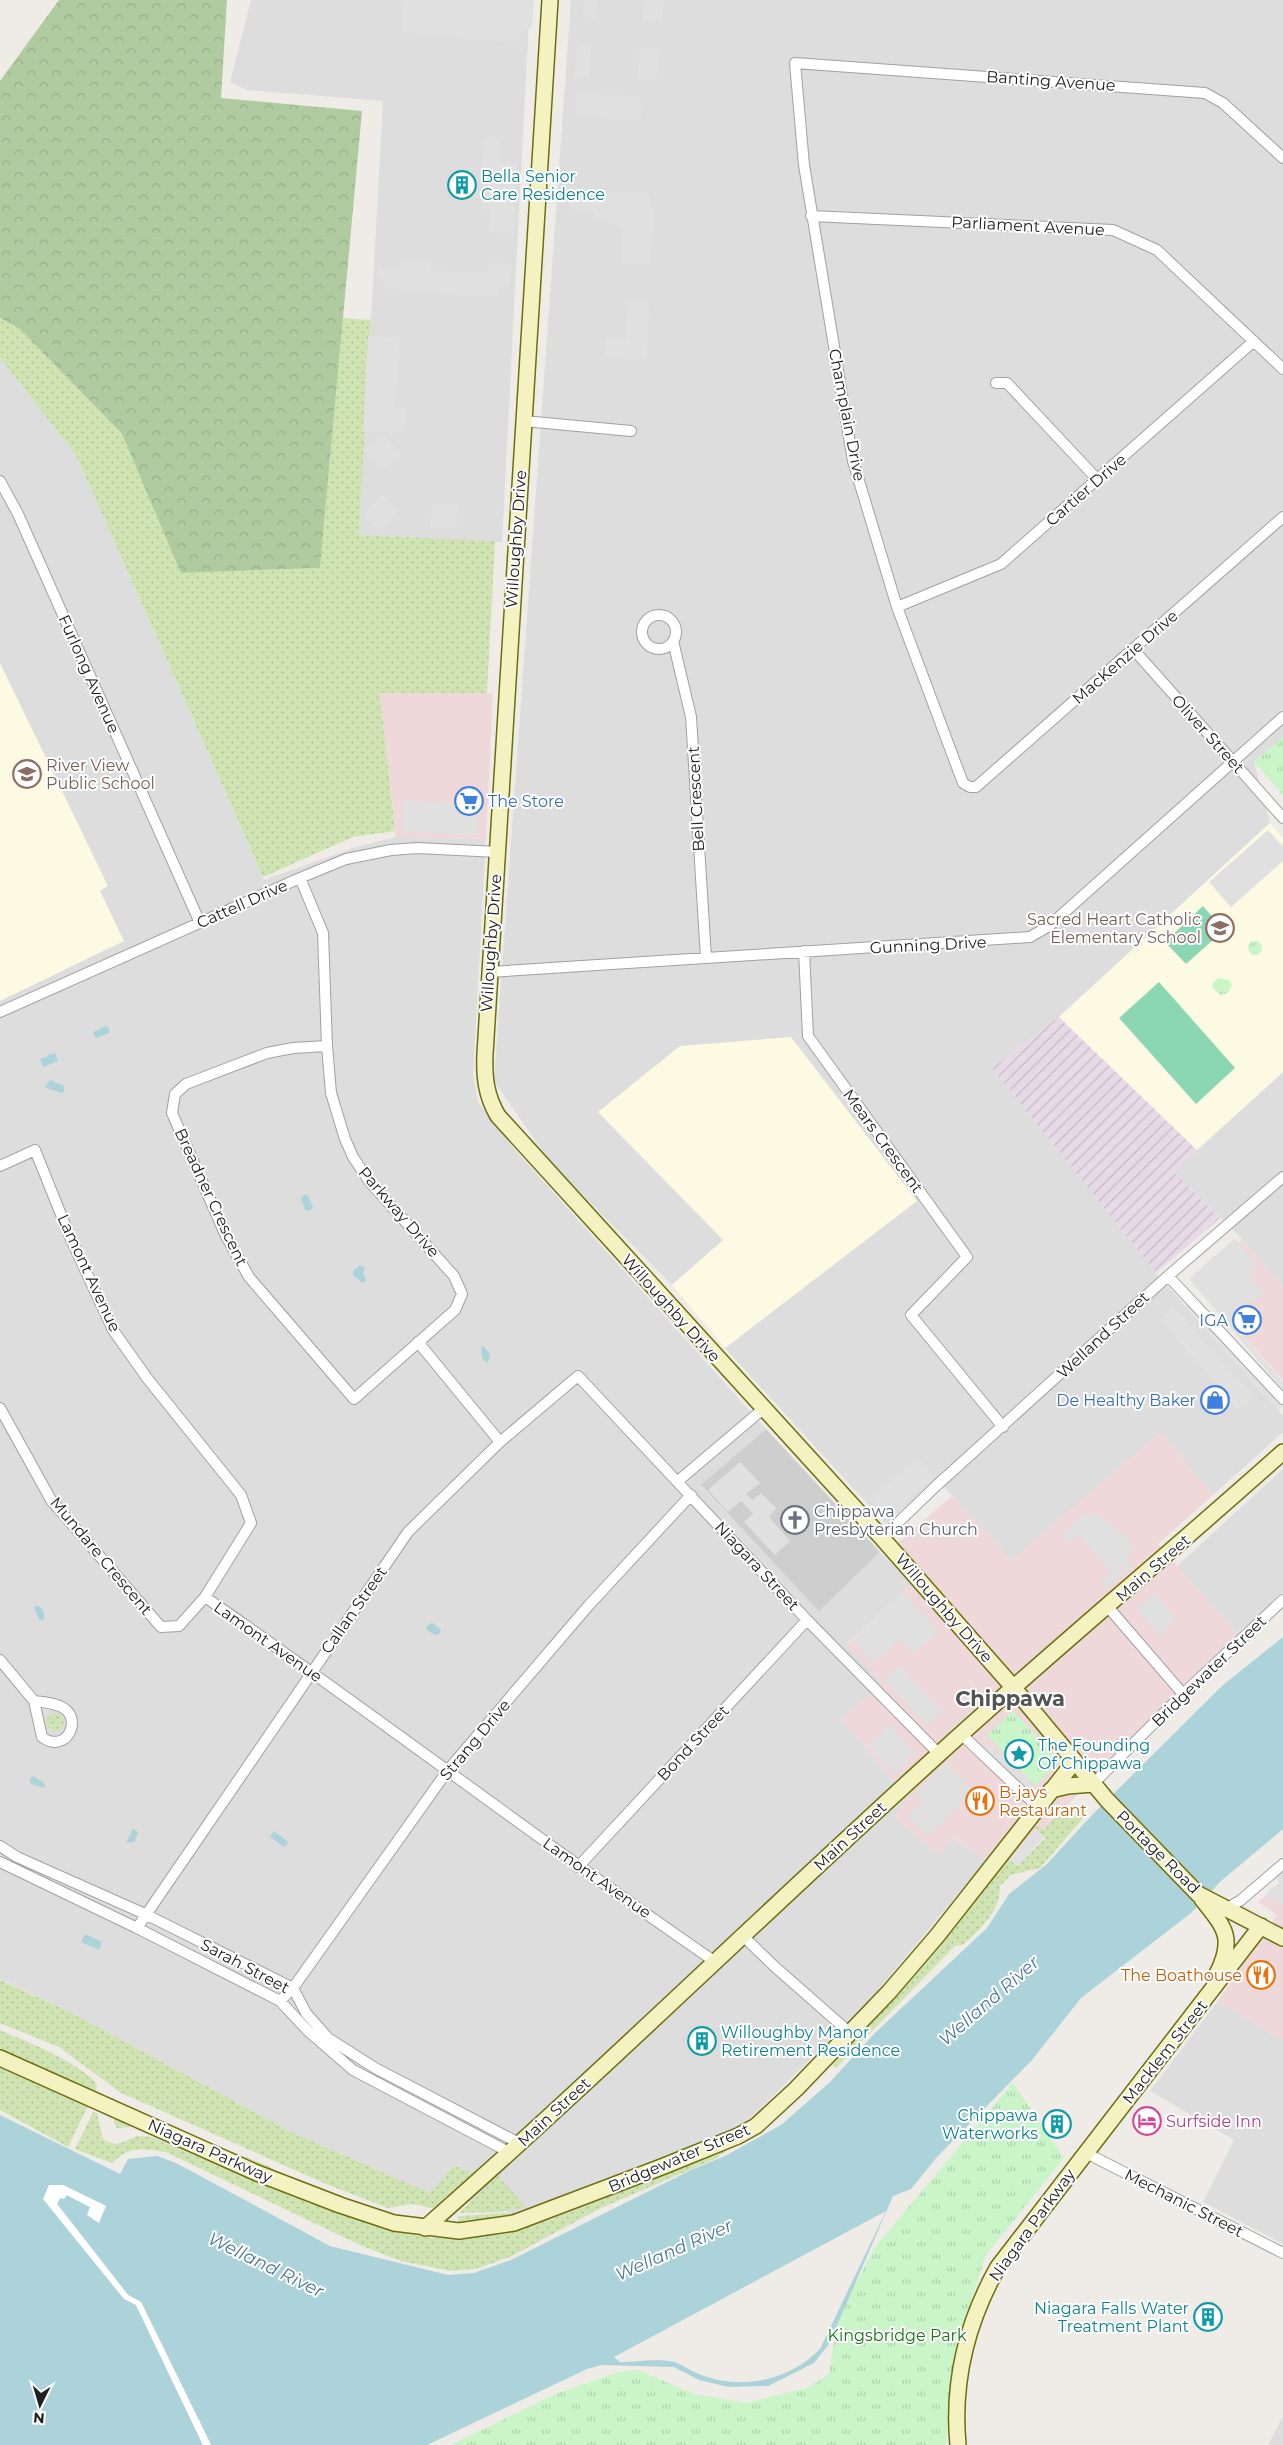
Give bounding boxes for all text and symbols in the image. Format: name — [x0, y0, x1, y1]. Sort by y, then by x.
street label: Banting Avenue — [986, 67, 1116, 95]
place label: Bella Senior Care Residence — [481, 167, 605, 204]
building icon: Bella Senior Care Residence — [447, 170, 477, 200]
street label: Parliament Avenue — [951, 212, 1105, 240]
street label: Champlain Drive — [825, 347, 869, 483]
street label: Cartier Drive — [1042, 450, 1130, 530]
street label: Willoughby Drive — [502, 469, 530, 609]
street label: MacKenzie Drive — [1068, 606, 1182, 708]
street label: Furlong Avenue — [54, 612, 124, 736]
street label: Oliver Street — [1168, 691, 1249, 778]
street label: Bell Crescent — [684, 745, 708, 852]
place label: River View Public School — [46, 756, 155, 793]
school or university icon: River View Public School — [12, 759, 42, 789]
supermarket icon: The Store — [454, 786, 484, 816]
place label: The Store — [488, 792, 564, 811]
street label: Willoughby Drive — [477, 873, 505, 1013]
street label: Cattell Drive — [194, 875, 290, 933]
place label: Sacred Heart Catholic Elementary School — [1027, 910, 1201, 947]
school or university icon: Sacred Heart Catholic Elementary School — [1205, 913, 1235, 943]
street label: Gunning Drive — [869, 932, 987, 958]
street label: Mears Crescent — [839, 1085, 927, 1197]
street label: Breadner Crescent — [171, 1125, 252, 1269]
street label: Parkway Drive — [355, 1163, 443, 1261]
street label: Lamont Avenue — [53, 1211, 125, 1335]
street label: Willoughby Drive — [618, 1250, 724, 1366]
street label: Welland Street — [1053, 1287, 1153, 1382]
supermarket icon: IGA — [1232, 1305, 1262, 1335]
place label: IGA — [1199, 1311, 1229, 1330]
shop icon: De Healthy Baker — [1200, 1385, 1230, 1415]
place label: De Healthy Baker — [1056, 1391, 1196, 1410]
street label: Mundare Crescent — [46, 1493, 156, 1619]
place label: Chippawa Presbyterian Church — [814, 1502, 978, 1539]
church icon: Chippawa Presbyterian Church — [780, 1505, 810, 1535]
street label: Niagara Street — [711, 1517, 803, 1615]
street label: Main Street — [1112, 1530, 1194, 1605]
street label: Willoughby Drive — [891, 1550, 997, 1666]
street label: Callan Street — [317, 1562, 391, 1657]
street label: Lamont Avenue — [210, 1598, 326, 1686]
street label: Bridgewater Street — [1148, 1611, 1271, 1731]
district label: Chippawa — [955, 1686, 1065, 1711]
street label: Strang Drive — [436, 1696, 514, 1784]
street label: Bond Street — [653, 1701, 733, 1785]
place label: The Founding Of Chippawa — [1038, 1736, 1150, 1773]
place icon: The Founding Of Chippawa — [1004, 1739, 1034, 1769]
place label: B-jays Restaurant — [999, 1783, 1087, 1820]
restaurant icon: B-jays Restaurant — [965, 1786, 995, 1816]
street label: Main Street — [810, 1797, 891, 1874]
street label: Portage Road — [1112, 1806, 1204, 1898]
street label: Lamont Avenue — [539, 1834, 655, 1922]
street label: Sarah Street — [197, 1935, 293, 1998]
water label: Welland River — [934, 1951, 1044, 2051]
restaurant icon: The Boathouse — [1246, 1960, 1276, 1990]
place label: The Boathouse — [1121, 1966, 1242, 1985]
street label: Macklem Street — [1119, 1996, 1212, 2108]
place label: Willoughby Manor Retirement Residence — [721, 2023, 900, 2060]
building icon: Willoughby Manor Retirement Residence — [687, 2026, 717, 2056]
street label: Main Street — [514, 2073, 595, 2150]
place label: Chippawa Waterworks — [942, 2106, 1038, 2143]
hotel icon: Surfside Inn — [1132, 2106, 1162, 2136]
building icon: Chippawa Waterworks — [1042, 2109, 1072, 2139]
place label: Surfside Inn — [1166, 2112, 1262, 2131]
street label: Niagara Parkway — [145, 2115, 275, 2187]
street label: Bridgewater Street — [605, 2119, 753, 2196]
street label: Niagara Parkway — [985, 2165, 1079, 2285]
street label: Mechanic Street — [1121, 2165, 1247, 2241]
water label: Welland River — [612, 2214, 737, 2286]
water label: Welland River — [205, 2228, 328, 2303]
place label: Niagara Falls Water Treatment Plant — [1034, 2299, 1189, 2336]
building icon: Niagara Falls Water Treatment Plant — [1193, 2302, 1223, 2332]
park label: Kingsbridge Park — [828, 2326, 967, 2345]
north arrow — [15, 2380, 65, 2430]
text: N — [32, 2408, 45, 2427]

